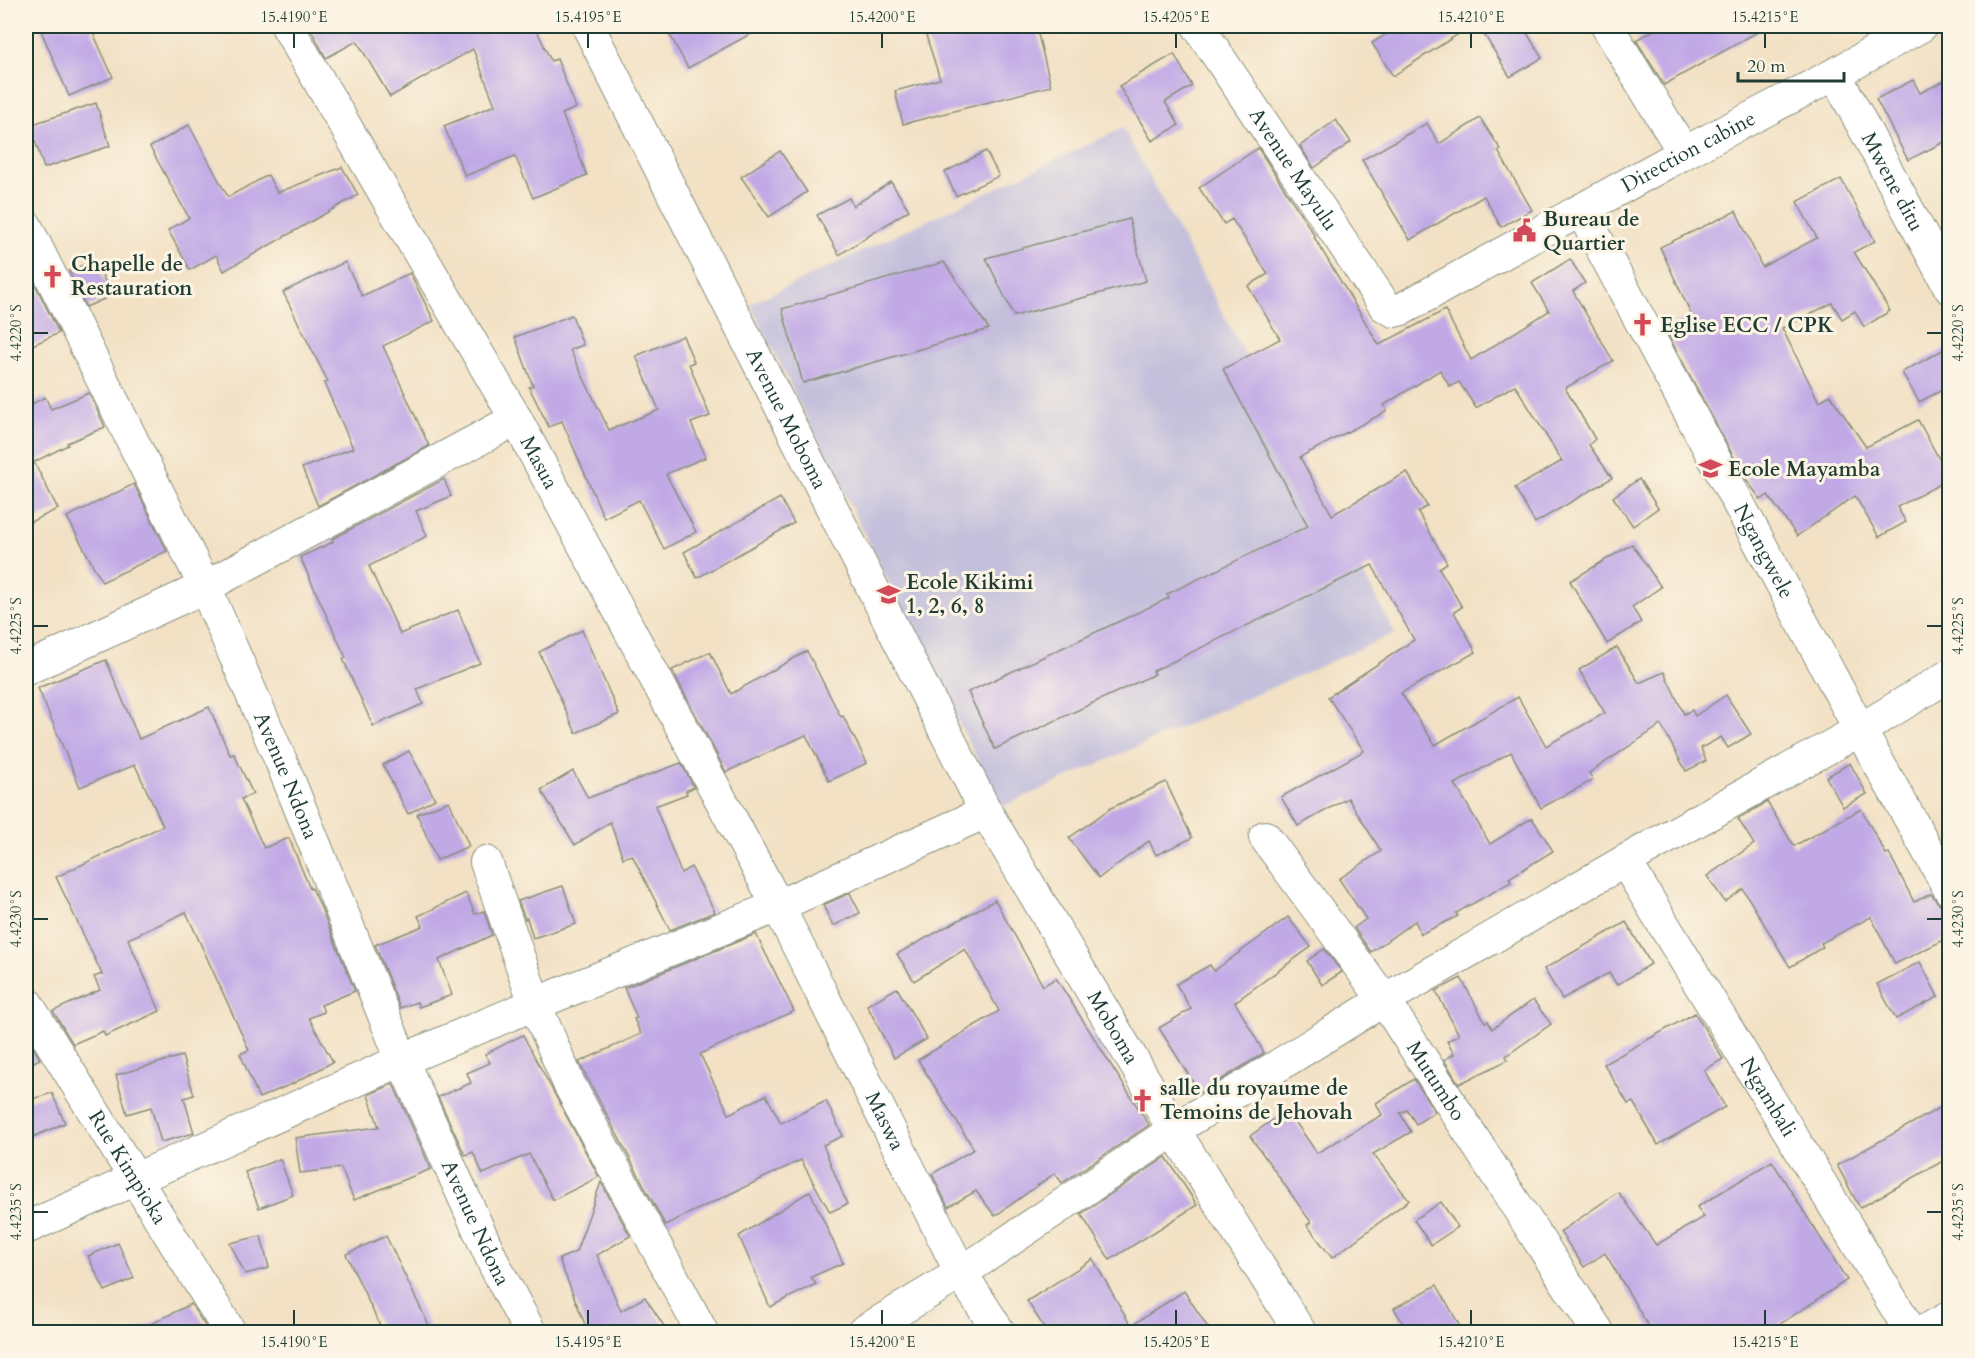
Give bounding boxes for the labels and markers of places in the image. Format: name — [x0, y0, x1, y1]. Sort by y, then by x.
place label: Bureau de Quartier — [1543, 205, 1640, 258]
public building icon: Bureau de Quartier — [1512, 218, 1538, 244]
place label: Chapelle de Restauration — [71, 250, 193, 303]
church icon: Chapelle de Restauration — [40, 263, 66, 289]
place label: Eglise ECC / CPK — [1660, 311, 1834, 340]
church icon: Eglise ECC / CPK — [1629, 312, 1655, 338]
place label: Ecole Mayamba — [1728, 455, 1881, 484]
school or university icon: Ecole Mayamba — [1697, 456, 1723, 482]
place label: Ecole Kikimi 1, 2, 6, 8 — [906, 568, 1034, 621]
school or university icon: Ecole Kikimi 1, 2, 6, 8 — [875, 581, 901, 607]
place label: salle du royaume de Temoins de Jehovah — [1160, 1074, 1353, 1127]
church icon: salle du royaume de Temoins de Jehovah — [1129, 1087, 1155, 1113]

